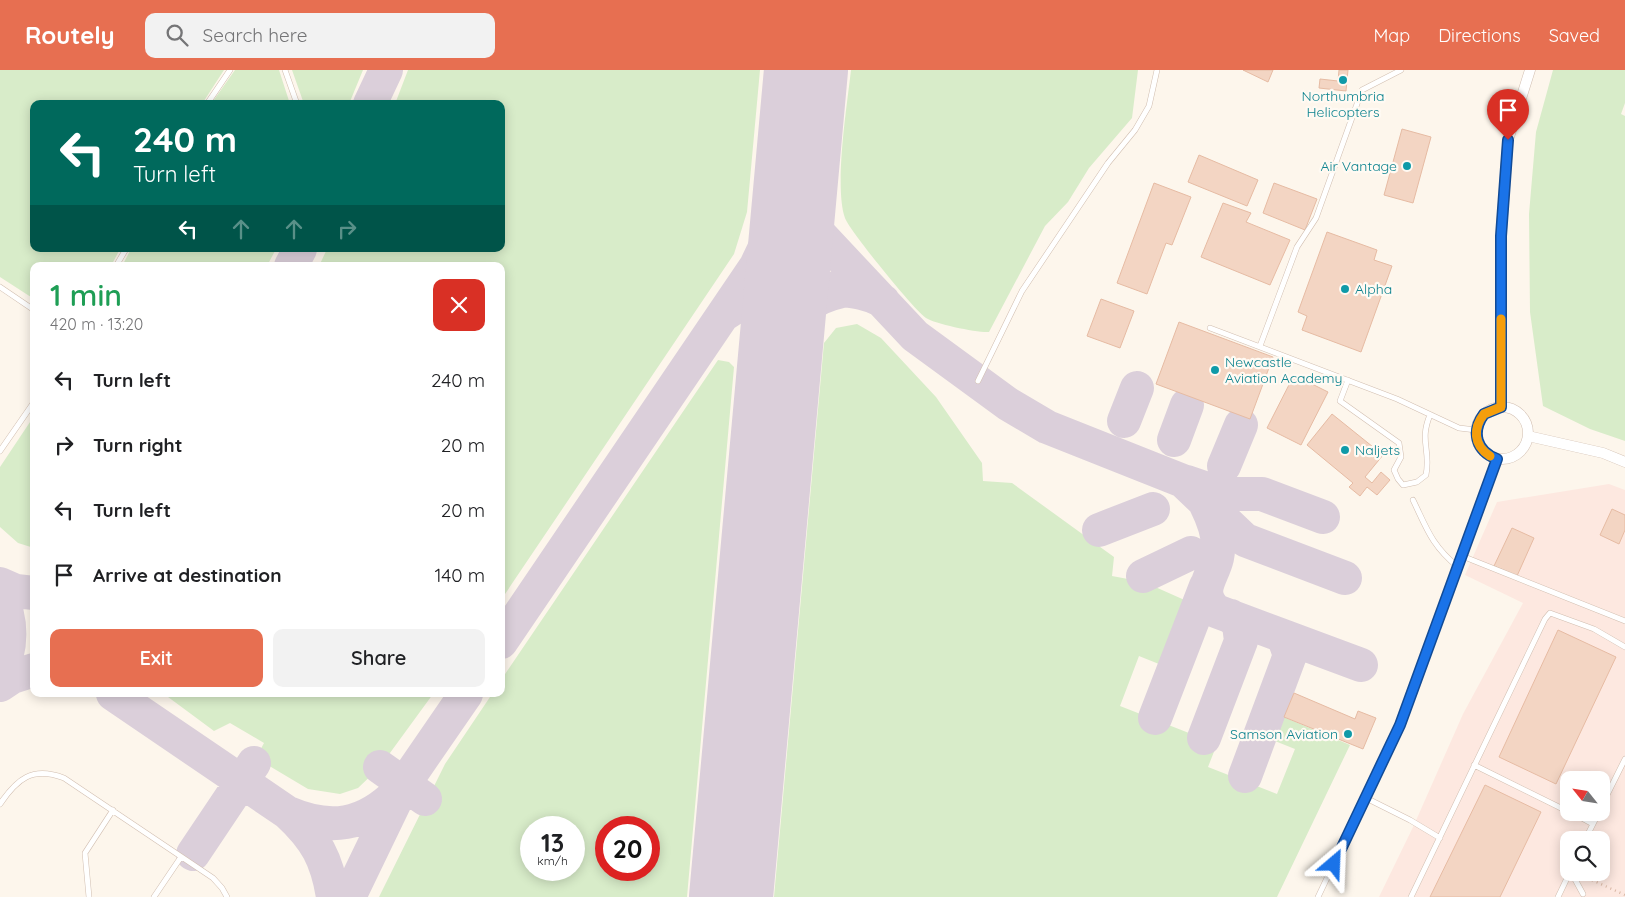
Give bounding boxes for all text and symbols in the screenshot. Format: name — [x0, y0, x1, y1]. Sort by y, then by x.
search box — [145, 13, 495, 58]
text: Routely — [25, 20, 115, 50]
icon: search — [163, 21, 191, 49]
text: Search here — [203, 23, 307, 47]
text: Map — [1373, 24, 1410, 47]
text: Directions — [1438, 24, 1521, 47]
text: Saved — [1549, 24, 1600, 47]
marker: Northumbria Helicopters — [1337, 74, 1349, 86]
place label: Northumbria Helicopters — [1302, 87, 1384, 121]
pin — [1487, 89, 1529, 140]
icon: arrive — [1494, 96, 1522, 124]
text: 240 m — [133, 117, 237, 161]
icon: left — [50, 120, 115, 185]
place label: Air Vantage — [1320, 157, 1397, 175]
text: Turn left — [133, 160, 216, 188]
marker: Air Vantage — [1401, 160, 1413, 172]
icon: left — [174, 215, 202, 243]
icon: ahead — [227, 215, 255, 243]
icon: ahead — [280, 215, 308, 243]
icon: right — [333, 215, 361, 243]
text: 1 min — [50, 276, 122, 314]
button: close — [433, 279, 485, 331]
place label: Alpha — [1355, 280, 1392, 298]
marker: Alpha — [1339, 283, 1351, 295]
text: 420 m · 13:20 — [50, 314, 143, 334]
place label: Newcastle Aviation Academy — [1225, 353, 1343, 387]
marker: Newcastle Aviation Academy — [1209, 364, 1221, 376]
icon: left — [50, 366, 78, 394]
text: Turn left — [93, 368, 171, 392]
text: 240 m — [431, 368, 485, 392]
icon: right — [50, 431, 78, 459]
text: Turn right — [93, 433, 182, 457]
text: 20 m — [441, 433, 485, 457]
place label: Naljets — [1355, 441, 1400, 459]
marker: Naljets — [1339, 444, 1351, 456]
icon: left — [50, 496, 78, 524]
text: Turn left — [93, 498, 171, 522]
text: 20 m — [441, 498, 485, 522]
icon: arrive — [50, 561, 78, 589]
text: Arrive at destination — [93, 563, 282, 587]
text: 140 m — [434, 563, 485, 587]
button: Exit — [50, 629, 263, 687]
button: Share — [273, 629, 485, 687]
place label: Samson Aviation — [1230, 725, 1338, 743]
marker: Samson Aviation — [1342, 728, 1354, 740]
north arrow — [1560, 771, 1610, 821]
map controls — [1560, 771, 1610, 881]
speed limit sign: 20 — [595, 816, 660, 881]
text: 13 — [541, 827, 564, 858]
button: search — [1560, 831, 1610, 881]
position arrow — [1307, 837, 1359, 889]
text: km/h — [537, 853, 568, 868]

